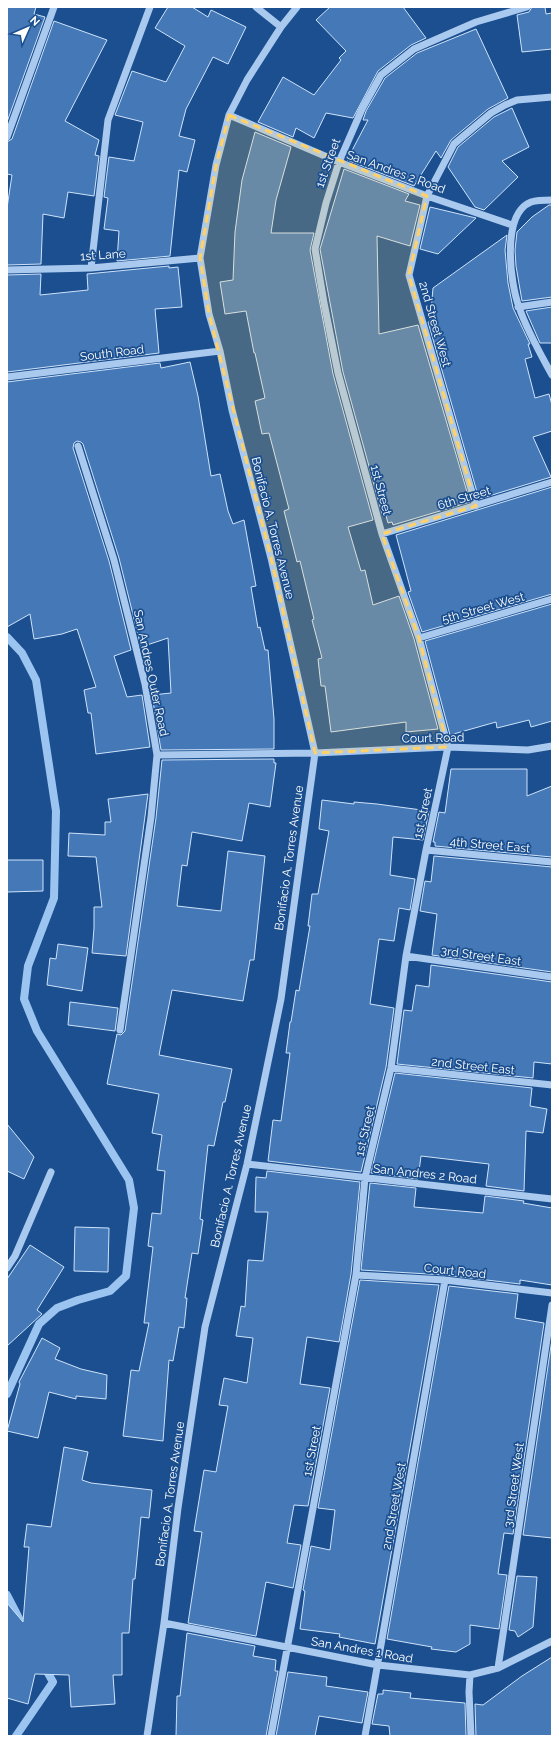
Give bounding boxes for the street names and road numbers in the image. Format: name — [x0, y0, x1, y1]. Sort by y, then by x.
street label: 1st Street — [313, 137, 343, 189]
street label: San Andres 2 Road — [345, 148, 447, 196]
street label: 1st Lane — [80, 246, 126, 264]
street label: 2nd Street West — [416, 280, 454, 368]
street label: South Road — [79, 342, 145, 364]
street label: Bonifacio A. Torres Avenue — [249, 455, 297, 601]
street label: 1st Street — [368, 463, 394, 517]
street label: 6th Street — [436, 483, 492, 513]
street label: 5th Street West — [440, 590, 526, 626]
street label: San Andres Outer Road — [131, 609, 171, 737]
street label: Court Road — [402, 730, 464, 746]
street label: Bonifacio A. Torres Avenue — [272, 785, 306, 931]
street label: 1st Street — [411, 786, 435, 840]
street label: 4th Street East — [449, 835, 531, 855]
street label: 3rd Street East — [440, 943, 522, 969]
street label: 2nd Street East — [431, 1055, 515, 1077]
street label: Bonifacio A. Torres Avenue — [208, 1103, 254, 1249]
street label: 1st Street — [352, 1104, 378, 1158]
street label: San Andres 2 Road — [372, 1162, 478, 1186]
street label: Court Road — [423, 1261, 487, 1281]
street label: Bonifacio A. Torres Avenue — [153, 1421, 187, 1567]
street label: 1st Street — [300, 1424, 324, 1478]
street label: 3rd Street West — [501, 1442, 527, 1528]
street label: 2nd Street West — [379, 1461, 409, 1551]
street label: San Andres 1 Road — [310, 1634, 414, 1666]

